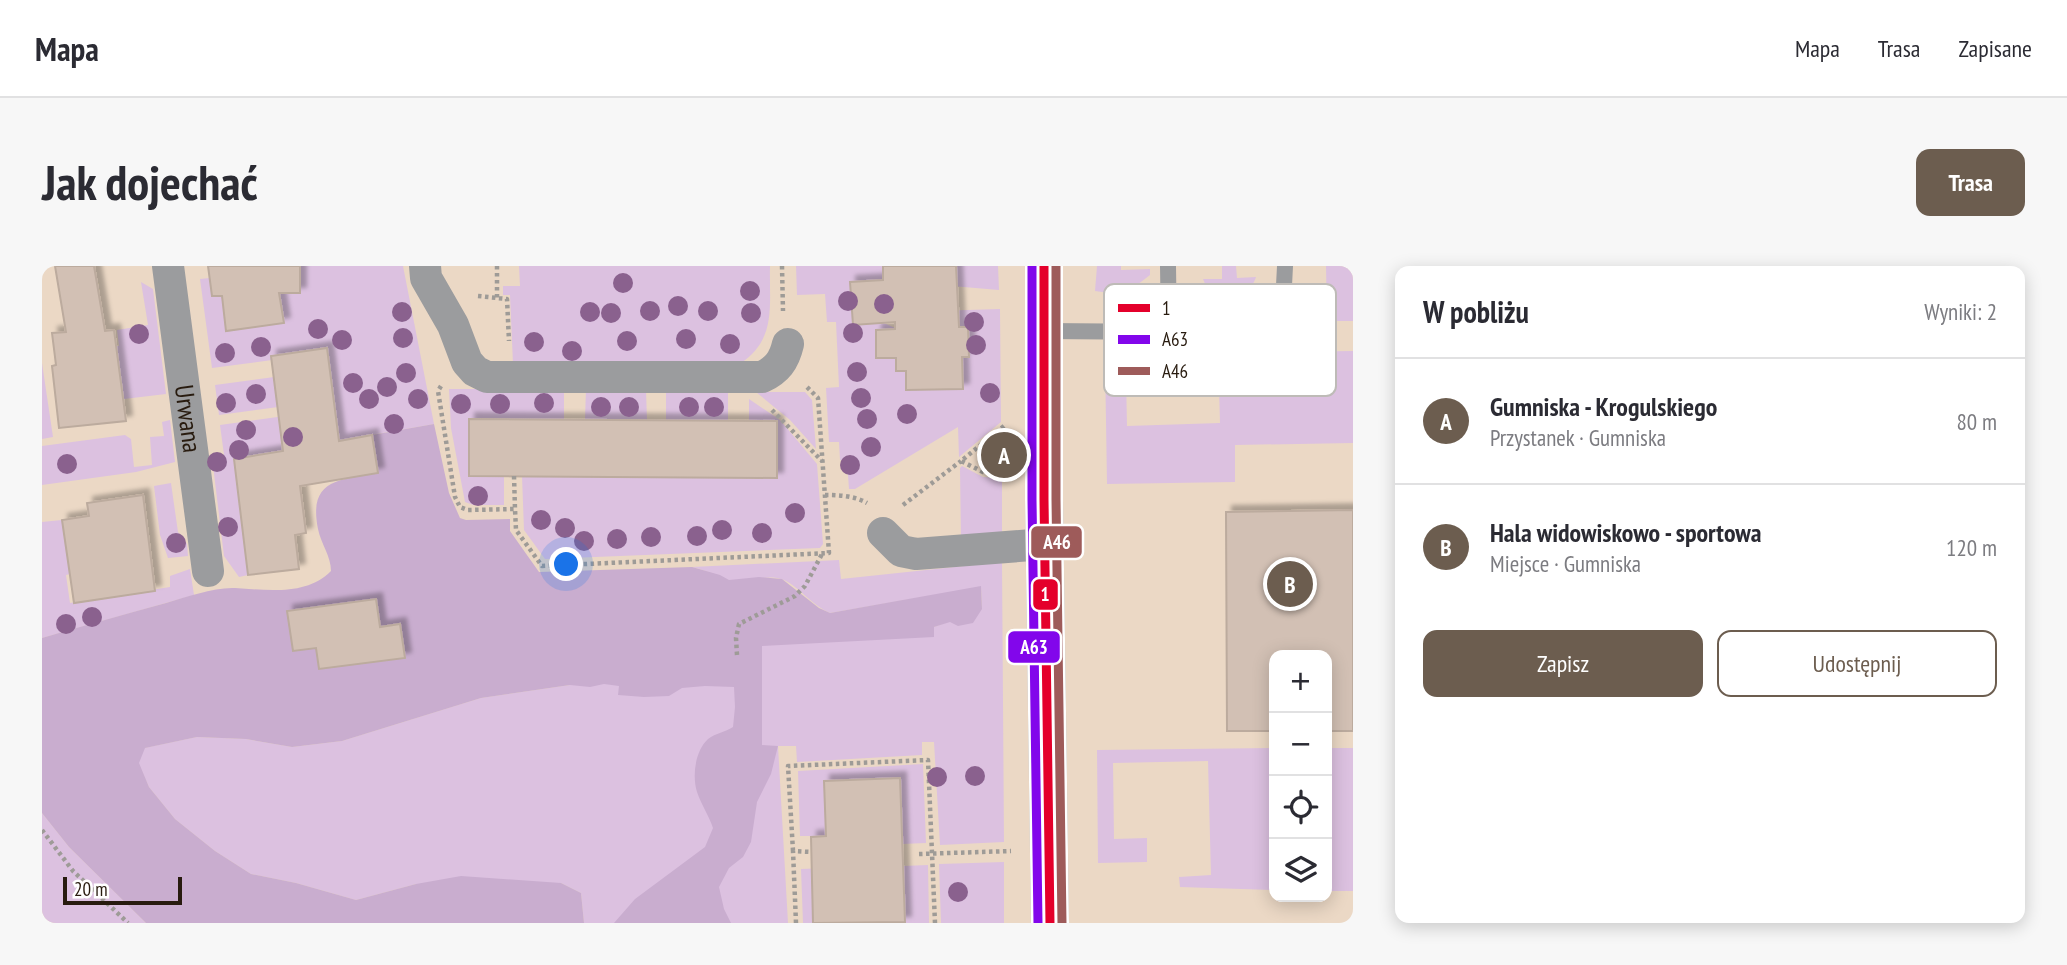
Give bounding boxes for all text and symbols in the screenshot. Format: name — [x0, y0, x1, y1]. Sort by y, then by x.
text: Mapa — [35, 27, 99, 70]
text: Mapa — [1795, 33, 1840, 64]
text: Trasa — [1878, 33, 1920, 64]
text: Zapisane — [1958, 33, 2032, 64]
button: Trasa — [1916, 149, 2025, 216]
text: Jak dojechać — [42, 150, 258, 214]
legend — [1104, 284, 1336, 396]
text: W pobliżu — [1423, 292, 1529, 331]
text: 1 — [1162, 296, 1171, 320]
text: Wyniki: 2 — [1924, 297, 1997, 326]
text: A63 — [1162, 327, 1188, 351]
text: A46 — [1162, 359, 1188, 383]
street label: Urwana — [168, 383, 209, 455]
text: Gumniska - Krogulskiego — [1490, 390, 1717, 423]
text: A — [1440, 407, 1452, 436]
text: 80 m — [1956, 407, 1997, 436]
text: Przystanek · Gumniska — [1490, 423, 1666, 452]
pin: A — [981, 429, 1027, 481]
text: Hala widowiskowo - sportowa — [1490, 516, 1762, 549]
line badge: A46 — [1030, 525, 1083, 559]
text: A46 — [1042, 530, 1071, 554]
text: B — [1440, 533, 1452, 562]
text: 120 m — [1946, 533, 1997, 562]
your location — [549, 547, 583, 581]
text: Miejsce · Gumniska — [1490, 549, 1641, 578]
pin: B — [1267, 558, 1313, 610]
line badge: 1 — [1032, 578, 1059, 611]
text: 1 — [1040, 582, 1050, 606]
line badge: A63 — [1007, 630, 1061, 664]
button: Zapisz — [1423, 630, 1703, 697]
button: Udostępnij — [1717, 630, 1997, 697]
text: A63 — [1019, 635, 1048, 659]
map controls — [1269, 650, 1332, 902]
button: + — [1269, 650, 1332, 713]
button: − — [1269, 713, 1332, 776]
button: locate — [1269, 776, 1332, 839]
button: layers — [1269, 839, 1332, 902]
scale bar — [63, 874, 182, 906]
text: 20 m — [74, 877, 108, 901]

